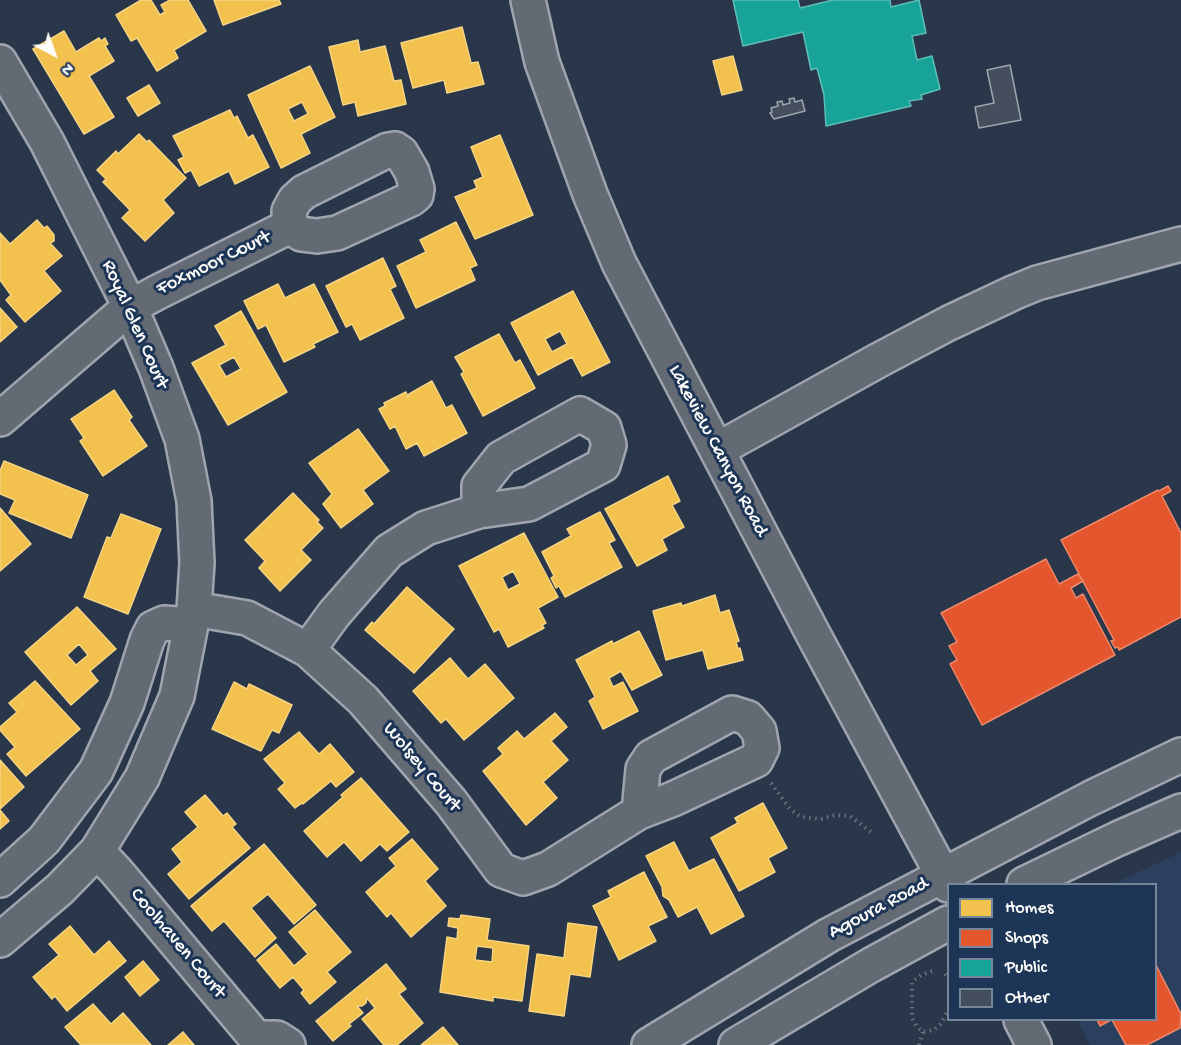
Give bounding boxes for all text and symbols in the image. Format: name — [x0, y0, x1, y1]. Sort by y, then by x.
north arrow — [24, 24, 84, 84]
text: N — [56, 57, 76, 79]
street label: Foxmoor Court — [153, 226, 275, 302]
street label: Royal Glen Court — [95, 257, 173, 393]
street label: Lakeview Canyon Road — [662, 361, 772, 541]
street label: Wolsey Court — [376, 718, 466, 818]
street label: Agoura Road — [825, 873, 933, 945]
legend — [947, 883, 1157, 1021]
street label: Coolhaven Court — [124, 884, 230, 1004]
text: Homes — [1005, 898, 1053, 919]
text: Shops — [1005, 928, 1048, 949]
text: Public — [1005, 958, 1047, 979]
text: Other — [1005, 988, 1049, 1009]

